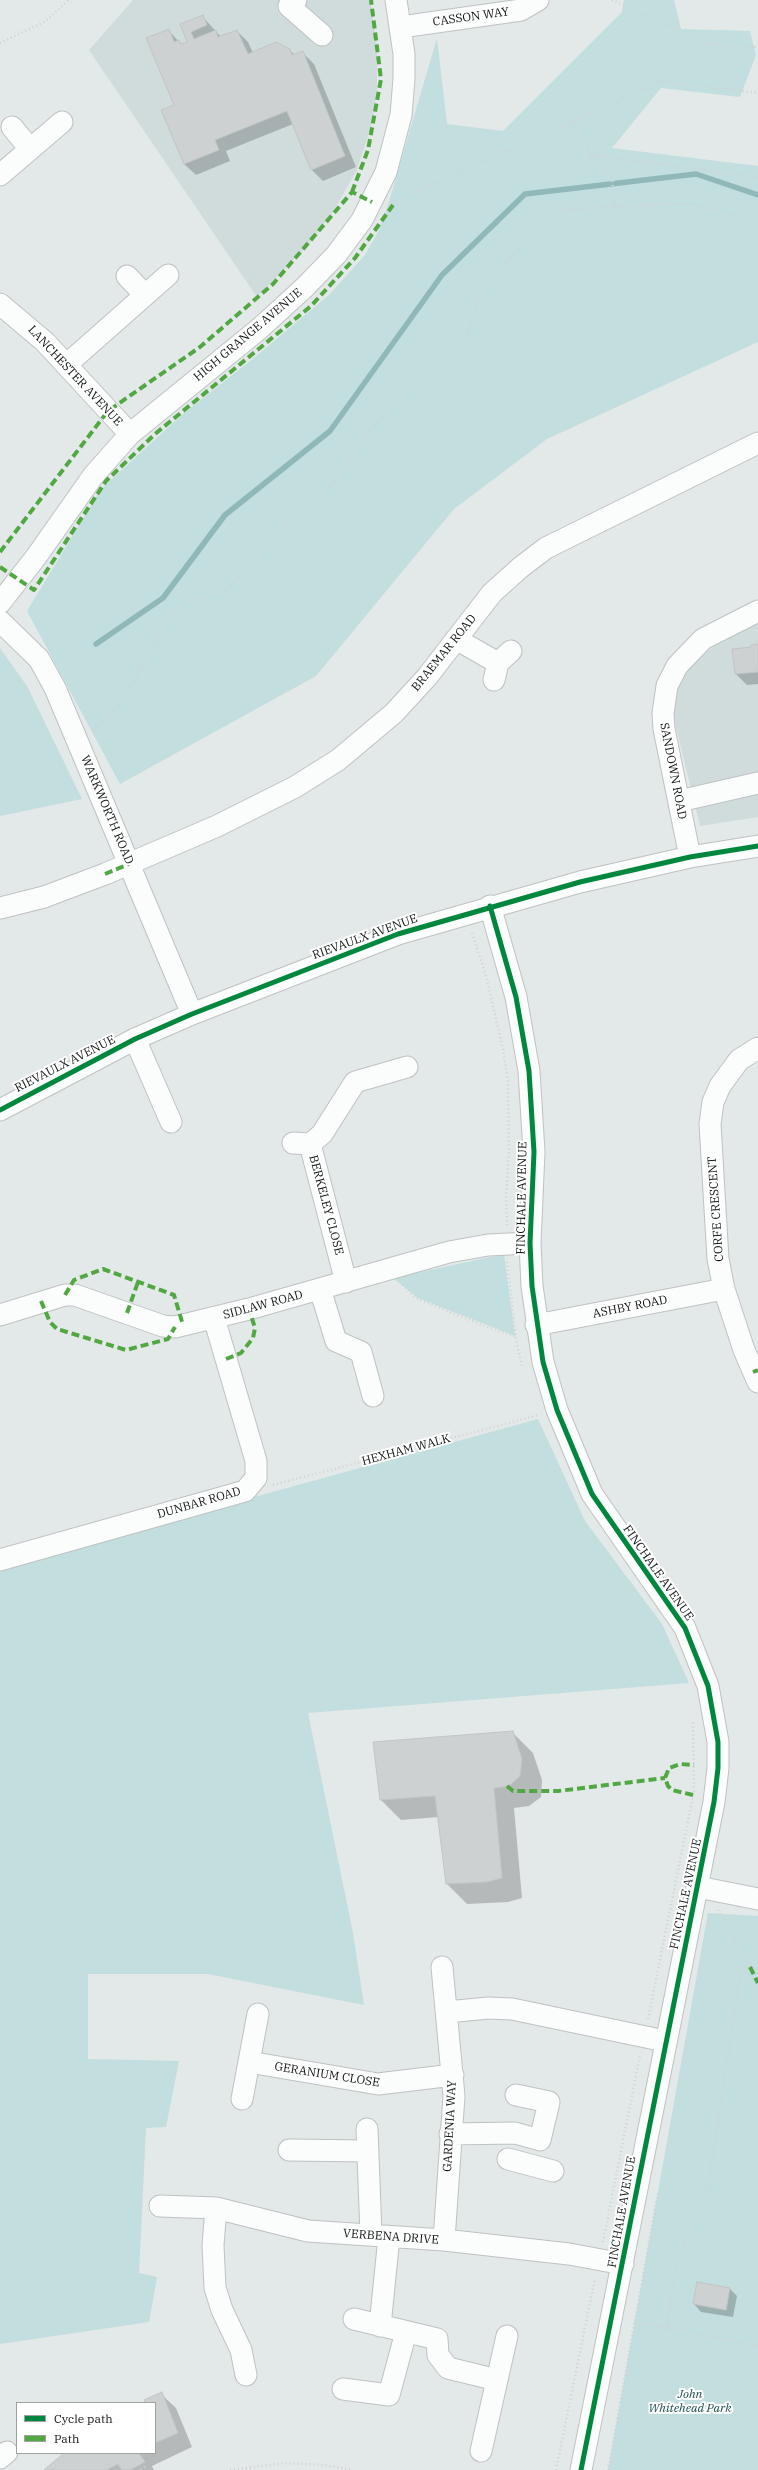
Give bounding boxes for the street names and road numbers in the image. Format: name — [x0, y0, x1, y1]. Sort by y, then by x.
street label: CASSON WAY — [432, 5, 510, 29]
street label: HIGH GRANGE AVENUE — [191, 285, 305, 385]
street label: LANCHESTER AVENUE — [25, 323, 125, 429]
street label: BRAEMAR ROAD — [409, 612, 479, 694]
street label: SANDOWN ROAD — [657, 721, 689, 821]
street label: WARKWORTH ROAD — [78, 753, 136, 867]
street label: RIEVAULX AVENUE — [310, 911, 420, 963]
street label: RIEVAULX AVENUE — [12, 1032, 118, 1096]
street label: FINCHALE AVENUE — [514, 1141, 530, 1255]
street label: BERKELEY CLOSE — [306, 1153, 346, 1257]
street label: CORFE CRESCENT — [705, 1156, 727, 1262]
street label: SIDLAW ROAD — [221, 1287, 305, 1323]
street label: ASHBY ROAD — [591, 1293, 669, 1321]
street label: HEXHAM WALK — [360, 1431, 452, 1469]
street label: DUNBAR ROAD — [155, 1484, 243, 1522]
street label: FINCHALE AVENUE — [620, 1523, 696, 1623]
street label: FINCHALE AVENUE — [667, 1837, 705, 1951]
street label: GERANIUM CLOSE — [273, 2060, 381, 2090]
street label: GARDENIA WAY — [440, 2080, 460, 2172]
street label: FINCHALE AVENUE — [605, 2155, 639, 2269]
street label: VERBENA DRIVE — [343, 2226, 439, 2248]

